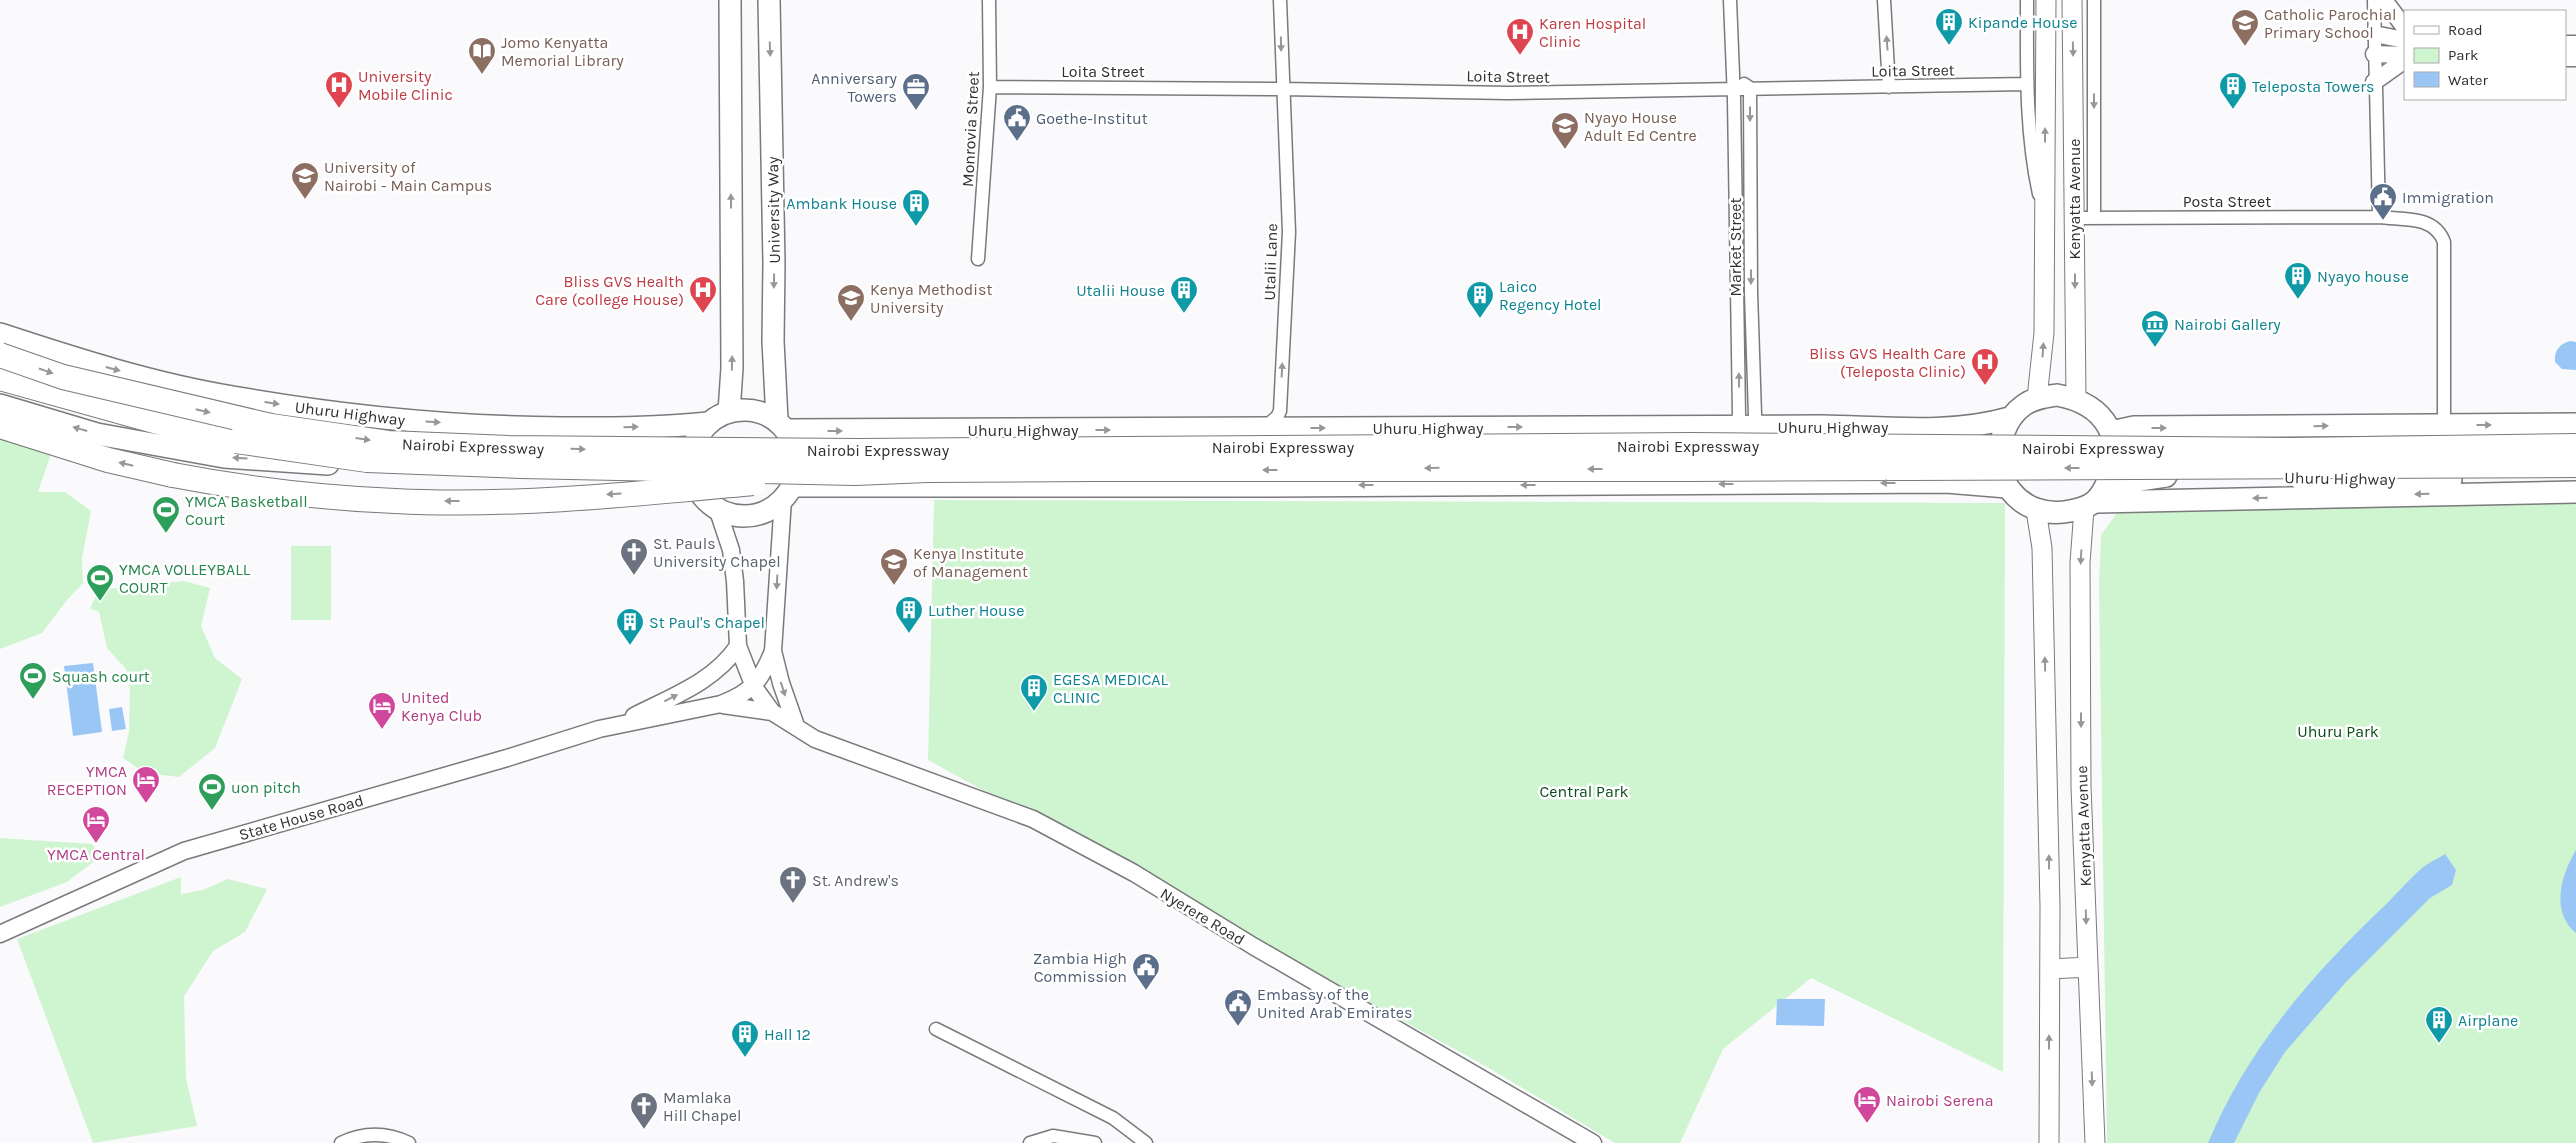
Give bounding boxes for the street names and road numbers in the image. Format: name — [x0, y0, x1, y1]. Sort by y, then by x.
street label: Loita Street — [1871, 60, 1955, 81]
street label: Loita Street — [1061, 62, 1145, 81]
street label: Loita Street — [1466, 66, 1550, 87]
street label: Monrovia Street — [958, 71, 983, 187]
street label: Kenyatta Avenue — [2065, 138, 2084, 260]
street label: University Way — [763, 156, 784, 264]
street label: Posta Street — [2183, 192, 2271, 211]
street label: Market Street — [1726, 197, 1745, 297]
street label: Utalii Lane — [1260, 223, 1281, 301]
street label: Uhuru Highway — [294, 397, 407, 430]
street label: Uhuru Highway — [1777, 418, 1889, 437]
street label: Uhuru Highway — [1372, 419, 1484, 438]
street label: Uhuru Highway — [967, 421, 1079, 440]
street label: Nairobi Expressway — [402, 435, 545, 458]
street label: Nairobi Expressway — [1617, 437, 1760, 456]
street label: Nairobi Expressway — [1212, 438, 1355, 457]
street label: Nairobi Expressway — [2022, 439, 2165, 458]
street label: Nairobi Expressway — [807, 441, 950, 460]
street label: Uhuru Highway — [2284, 468, 2396, 489]
street label: Kenyatta Avenue — [2072, 765, 2095, 887]
street label: State House Road — [237, 791, 366, 844]
street label: Nyerere Road — [1157, 884, 1248, 949]

